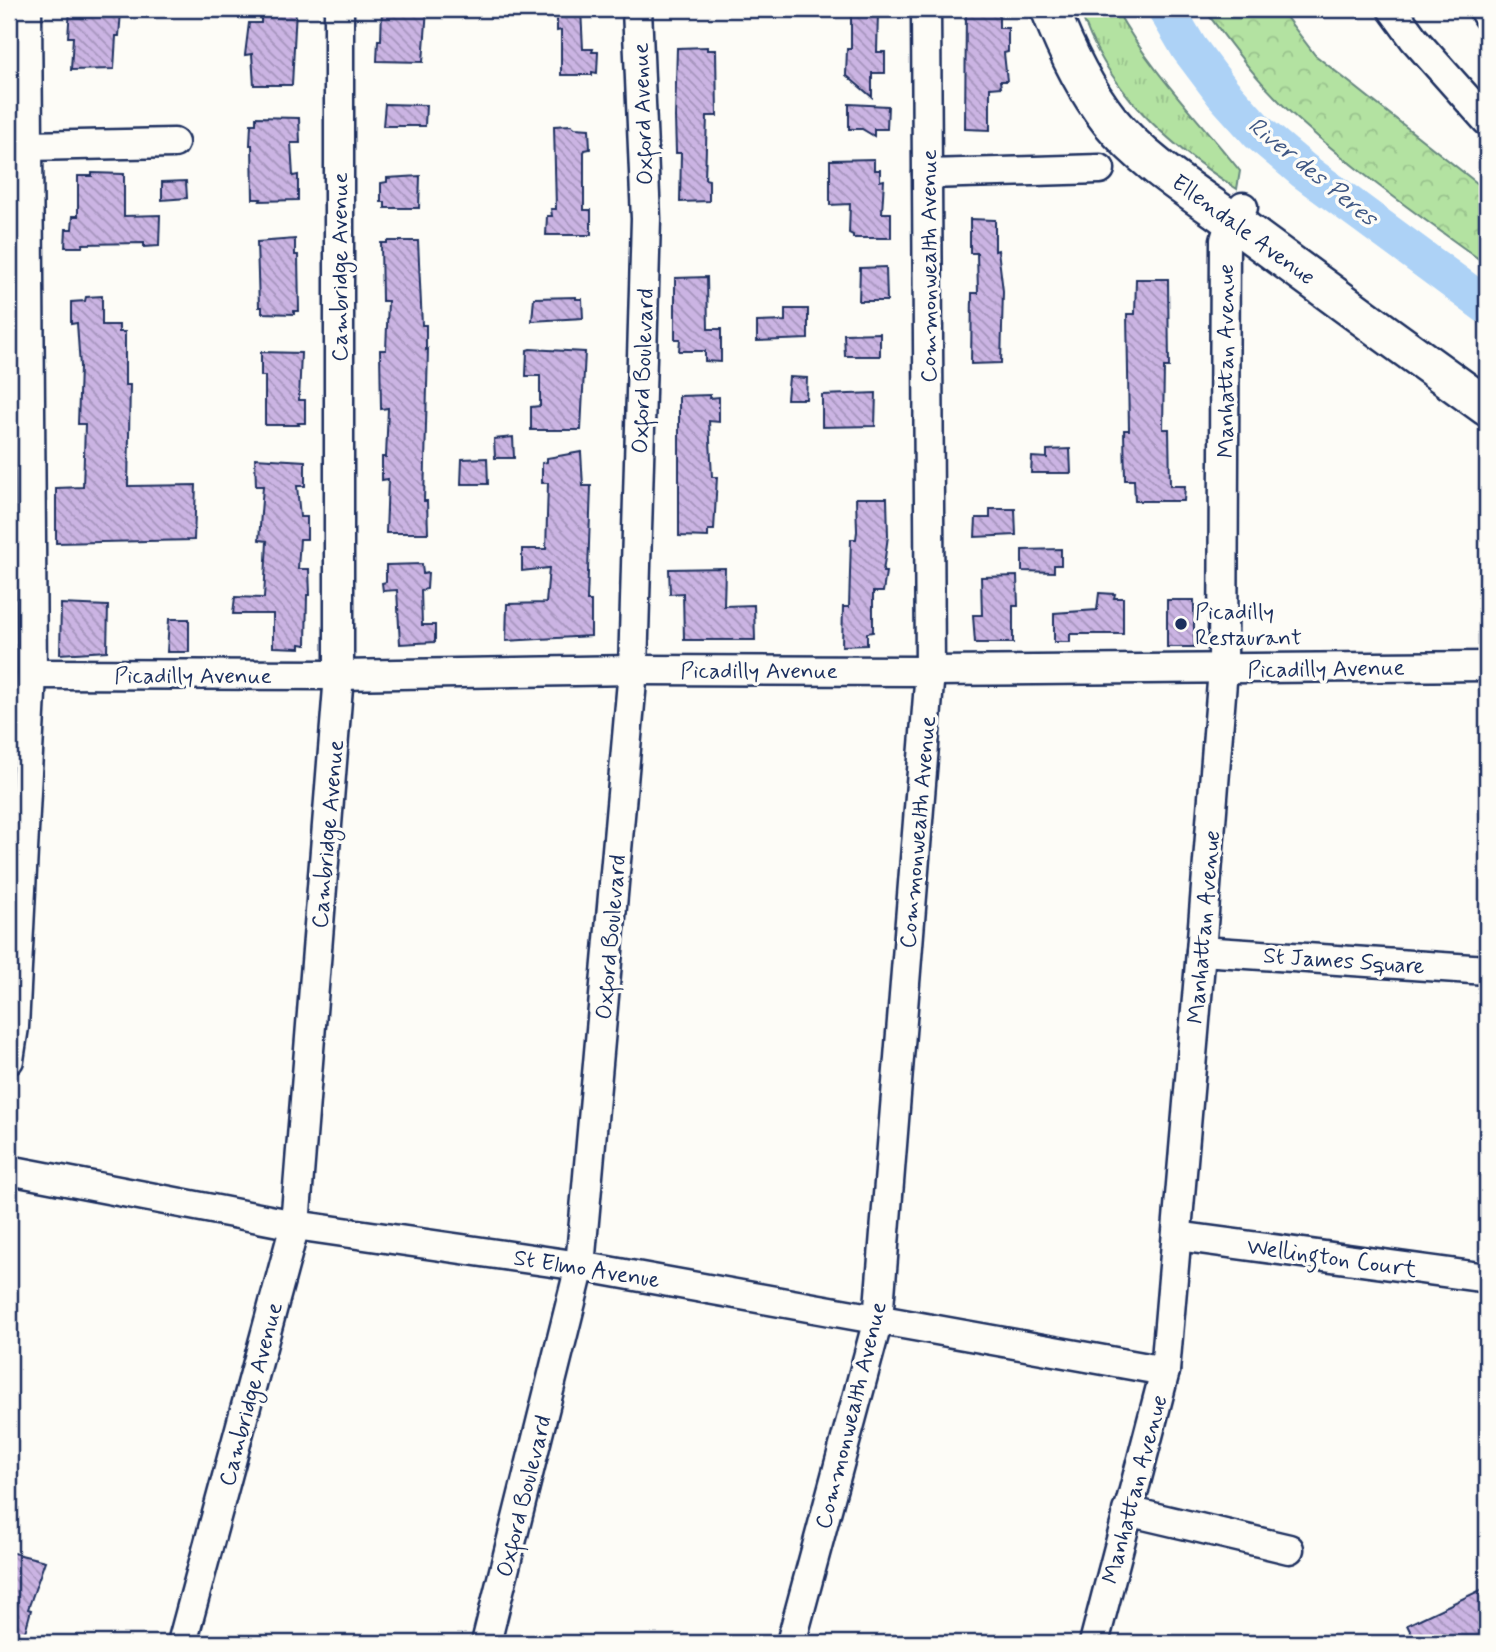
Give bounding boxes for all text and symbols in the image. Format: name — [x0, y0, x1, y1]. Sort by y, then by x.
street label: Oxford Avenue — [627, 42, 662, 186]
water label: River des Peres — [1241, 111, 1385, 235]
street label: Commonwealth Avenue — [915, 149, 945, 383]
street label: Ellendale Avenue — [1165, 168, 1321, 293]
street label: Cambridge Avenue — [326, 172, 358, 362]
street label: Manhattan Avenue — [1212, 264, 1242, 458]
street label: Oxford Boulevard — [626, 288, 663, 454]
place label: Picadilly Restaurant — [1195, 598, 1302, 654]
marker: Picadilly Restaurant — [1173, 616, 1189, 632]
street label: Picadilly Avenue — [1247, 654, 1405, 686]
street label: Picadilly Avenue — [680, 657, 838, 687]
street label: Picadilly Avenue — [114, 662, 272, 692]
street label: Commonwealth Avenue — [894, 715, 944, 950]
street label: Cambridge Avenue — [306, 739, 354, 930]
street label: Manhattan Avenue — [1182, 829, 1228, 1025]
street label: Oxford Boulevard — [590, 853, 635, 1021]
street label: St James Square — [1262, 941, 1426, 983]
street label: Wellington Court — [1245, 1232, 1419, 1288]
street label: St Elmo Avenue — [511, 1244, 662, 1296]
street label: Cambridge Avenue — [213, 1299, 293, 1490]
street label: Commonwealth Avenue — [809, 1299, 895, 1532]
street label: Manhattan Avenue — [1096, 1392, 1176, 1587]
street label: Oxford Boulevard — [490, 1413, 560, 1581]

